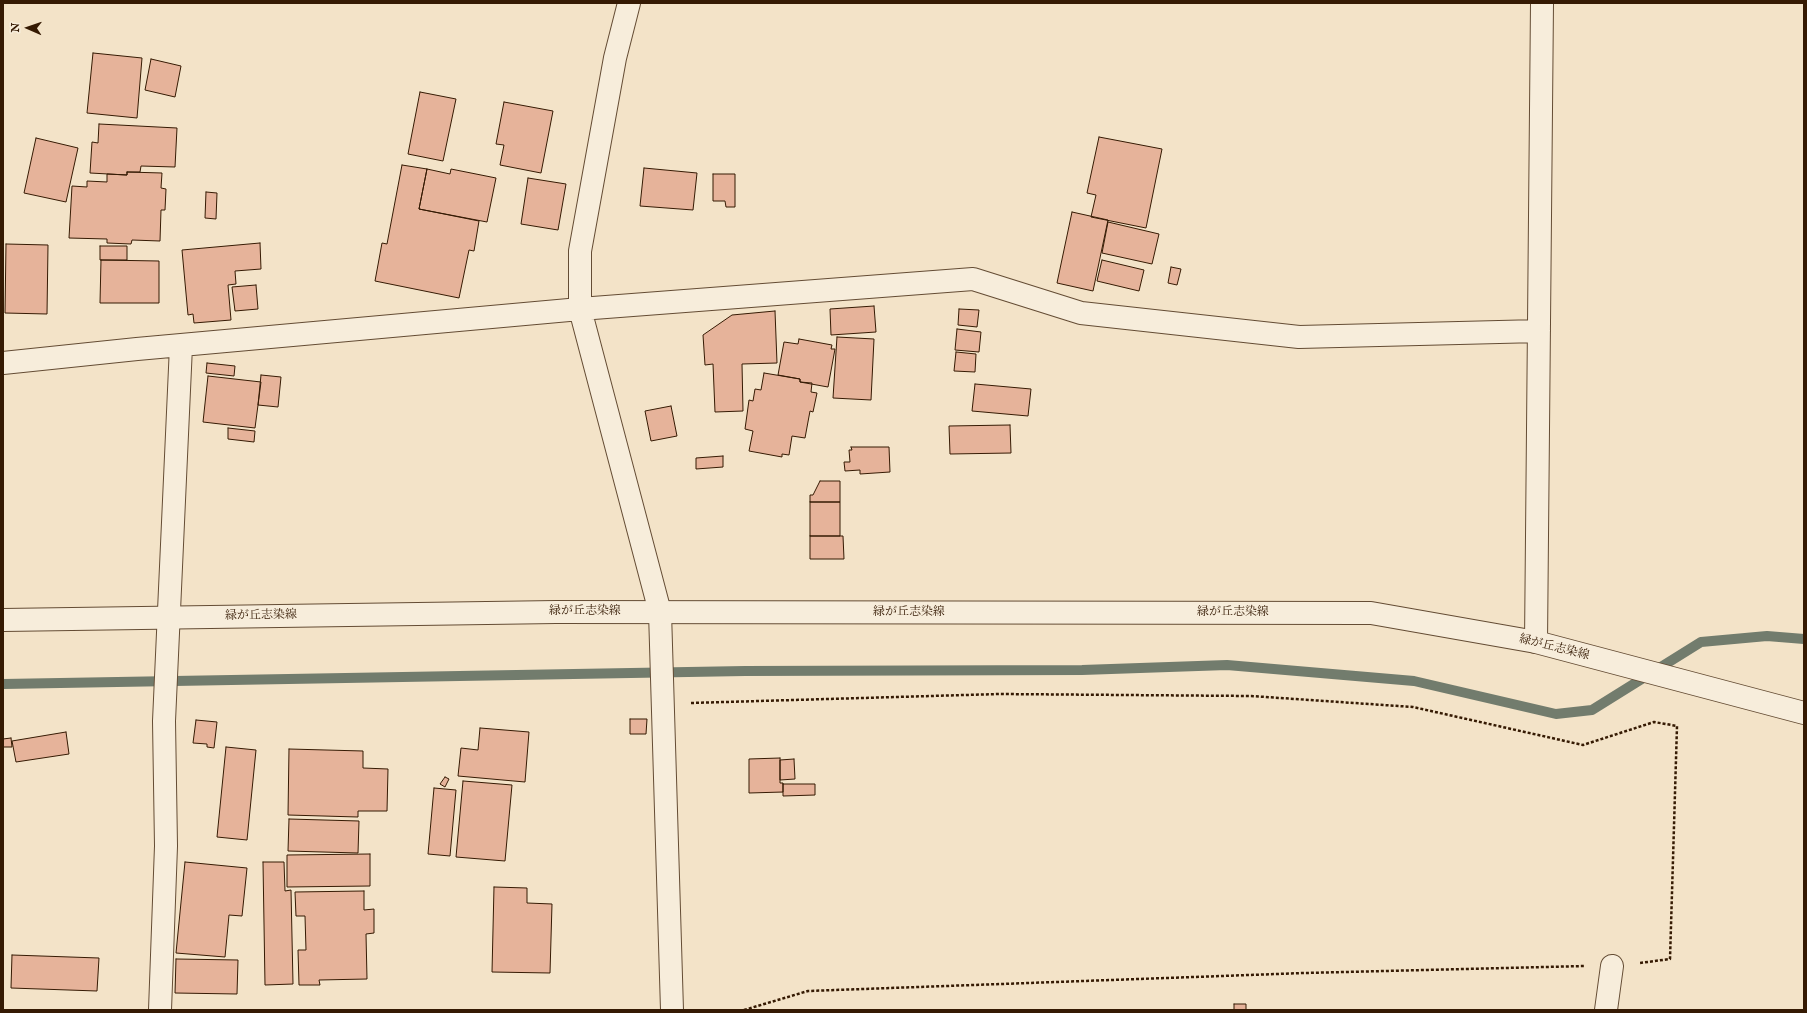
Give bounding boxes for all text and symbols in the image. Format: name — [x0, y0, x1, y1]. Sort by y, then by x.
north arrow — [8, 8, 48, 48]
text: N — [9, 23, 23, 33]
street label: 緑が丘志染線 — [549, 605, 621, 619]
street label: 緑が丘志染線 — [873, 606, 945, 620]
street label: 緑が丘志染線 — [1197, 606, 1269, 620]
street label: 緑が丘志染線 — [225, 608, 297, 624]
street label: 緑が丘志染線 — [1517, 632, 1591, 664]

